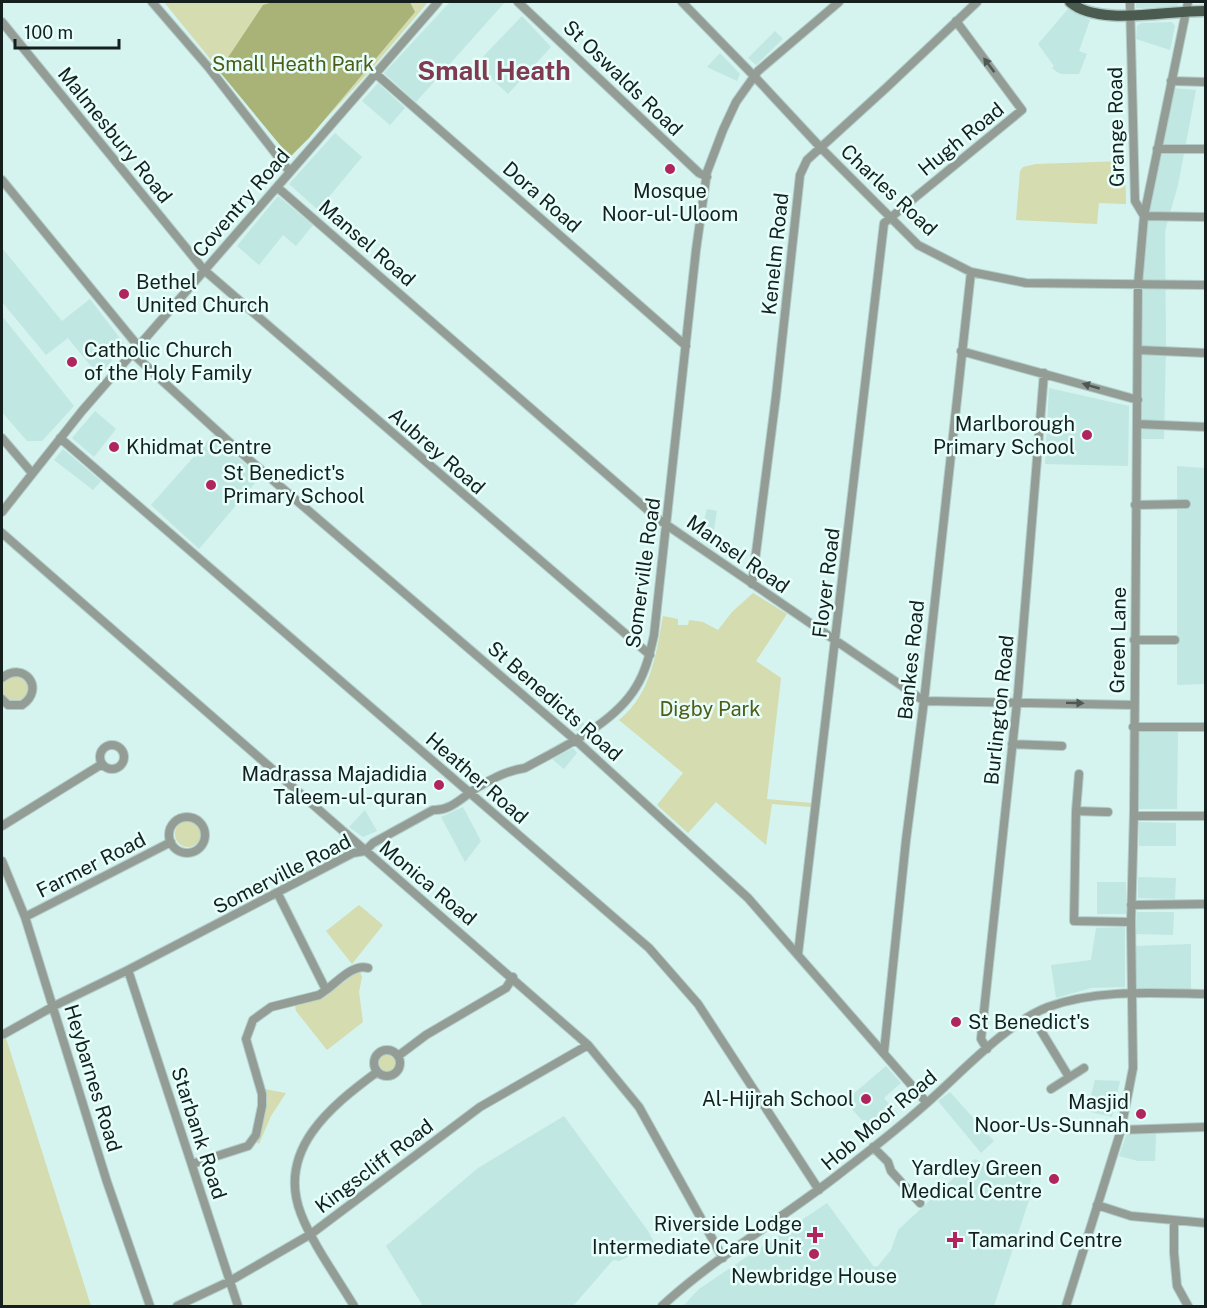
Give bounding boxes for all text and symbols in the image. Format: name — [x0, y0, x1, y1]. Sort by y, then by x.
scale bar — [15, 12, 118, 50]
street label: St Oswalds Road — [558, 15, 688, 141]
text: 100 m — [24, 22, 73, 43]
park label: Small Heath Park — [212, 52, 374, 76]
district label: Small Heath — [417, 55, 571, 86]
one-way arrow — [983, 58, 995, 74]
street label: Malmesbury Road — [53, 62, 177, 208]
street label: Grange Road — [1103, 67, 1129, 187]
street label: Hugh Road — [913, 97, 1009, 181]
street label: Charles Road — [836, 139, 942, 241]
street label: Coventry Road — [187, 144, 295, 262]
street label: Dora Road — [498, 156, 586, 238]
marker: Mosque Noor-ul-Uloom — [663, 162, 677, 176]
place label: Mosque Noor-ul-Uloom — [602, 179, 738, 226]
street label: Kenelm Road — [757, 192, 793, 316]
street label: Mansel Road — [314, 195, 420, 291]
place label: Bethel United Church — [136, 270, 269, 317]
marker: Bethel United Church — [117, 287, 131, 301]
place label: Catholic Church of the Holy Family — [84, 338, 252, 385]
marker: Catholic Church of the Holy Family — [65, 355, 79, 369]
one-way arrow — [1082, 381, 1100, 391]
street label: Aubrey Road — [384, 403, 490, 499]
place label: Marlborough Primary School — [933, 412, 1075, 459]
marker: Marlborough Primary School — [1080, 428, 1094, 442]
place label: Khidmat Centre — [126, 435, 272, 459]
marker: Khidmat Centre — [107, 440, 121, 454]
place label: St Benedict's Primary School — [223, 461, 365, 508]
marker: St Benedict's Primary School — [204, 478, 218, 492]
street label: Somerville Road — [621, 496, 665, 650]
street label: Mansel Road — [682, 510, 794, 598]
street label: Floyer Road — [807, 527, 845, 639]
street label: Green Lane — [1105, 587, 1131, 693]
street label: Bankes Road — [893, 599, 929, 721]
street label: Burlington Road — [979, 634, 1019, 786]
street label: St Benedicts Road — [483, 636, 627, 766]
park label: Digby Park — [659, 697, 761, 721]
one-way arrow — [1066, 699, 1085, 708]
street label: Heather Road — [421, 727, 533, 829]
place label: Madrassa Majadidia Taleem-ul-quran — [242, 762, 427, 809]
marker: Madrassa Majadidia Taleem-ul-quran — [432, 778, 446, 792]
street label: Farmer Road — [32, 827, 150, 903]
street label: Somerville Road — [209, 829, 355, 919]
street label: Monica Road — [375, 835, 481, 931]
street label: Heybarnes Road — [59, 1001, 127, 1155]
place label: St Benedict's — [968, 1010, 1090, 1034]
marker: St Benedict's — [949, 1015, 963, 1029]
street label: Starbank Road — [166, 1064, 232, 1202]
street label: Hob Moor Road — [816, 1065, 942, 1175]
place label: Al-Hijrah School — [702, 1087, 854, 1111]
place label: Masjid Noor-Us-Sunnah — [974, 1090, 1129, 1137]
marker: Al-Hijrah School — [859, 1092, 873, 1106]
marker: Masjid Noor-Us-Sunnah — [1134, 1107, 1148, 1121]
street label: Kingscliff Road — [310, 1114, 438, 1218]
place label: Yardley Green Medical Centre — [900, 1156, 1042, 1203]
marker: Yardley Green Medical Centre — [1047, 1172, 1061, 1186]
place label: Riverside Lodge Intermediate Care Unit — [592, 1212, 802, 1259]
marker: Riverside Lodge Intermediate Care Unit — [806, 1226, 824, 1244]
place label: Tamarind Centre — [968, 1228, 1122, 1252]
marker: Tamarind Centre — [946, 1231, 964, 1249]
marker: Newbridge House — [807, 1247, 821, 1261]
place label: Newbridge House — [731, 1264, 897, 1288]

